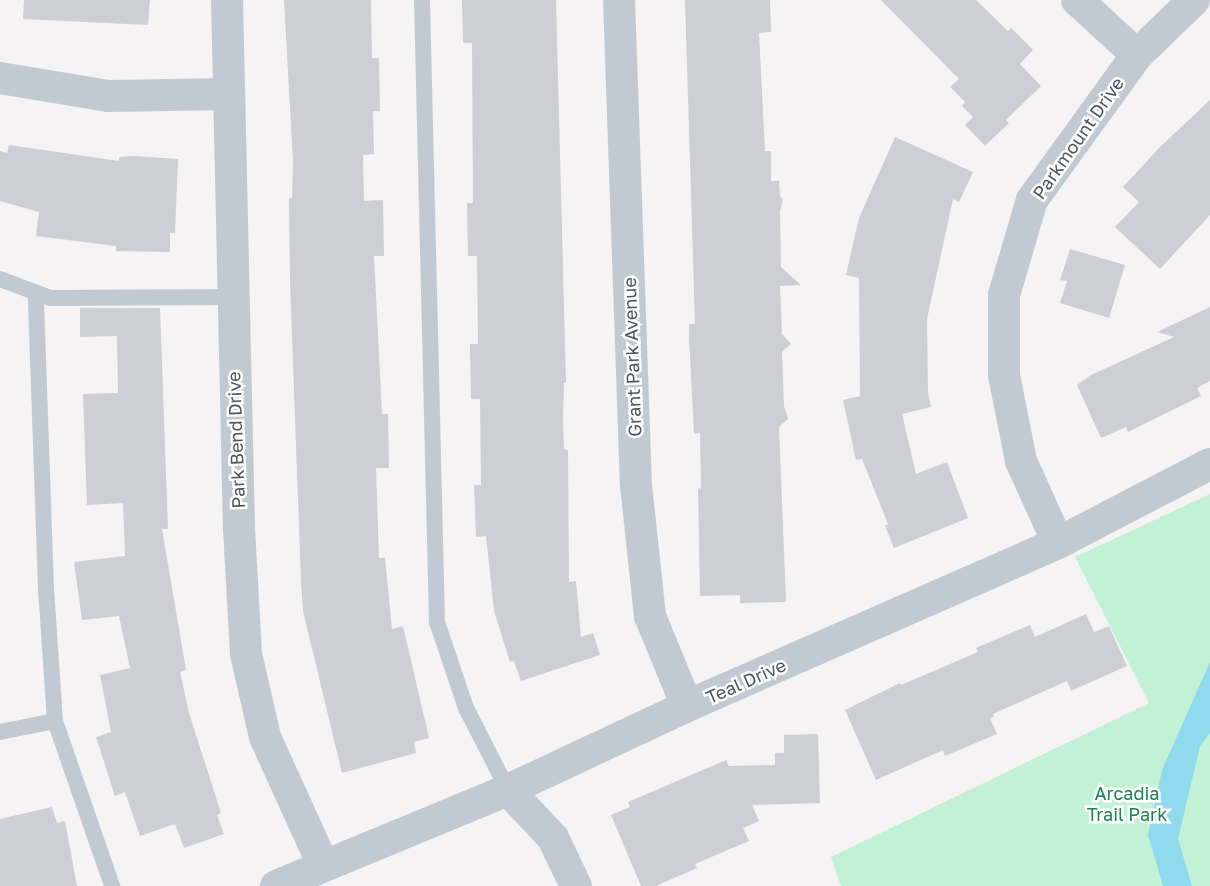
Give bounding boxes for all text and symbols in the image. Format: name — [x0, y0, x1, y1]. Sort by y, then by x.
street label: Parkmount Drive — [1028, 73, 1128, 203]
street label: Grant Park Avenue — [618, 277, 646, 437]
street label: Park Bend Drive — [223, 371, 249, 509]
street label: Teal Drive — [703, 654, 789, 708]
park label: Arcadia Trail Park — [1087, 783, 1167, 826]

